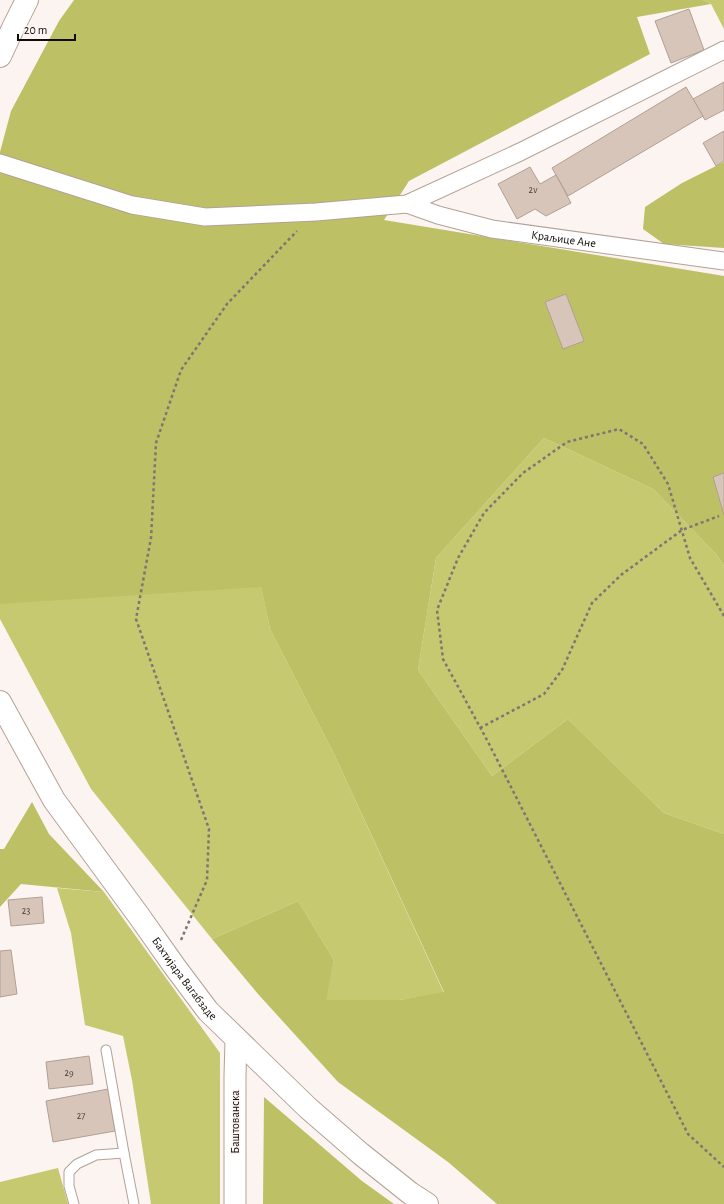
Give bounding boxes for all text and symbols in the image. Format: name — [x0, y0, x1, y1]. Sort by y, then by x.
scale bar — [18, 16, 75, 42]
text: 20 m — [24, 24, 47, 36]
house number: 2v — [529, 185, 538, 195]
street label: Краљице Ане — [531, 228, 597, 249]
house number: 23 — [22, 906, 30, 916]
street label: Бахтијара Вагабзаде — [150, 935, 219, 1022]
house number: 29 — [64, 1068, 74, 1078]
street label: Баштованска — [229, 1090, 241, 1154]
house number: 27 — [77, 1111, 85, 1121]

